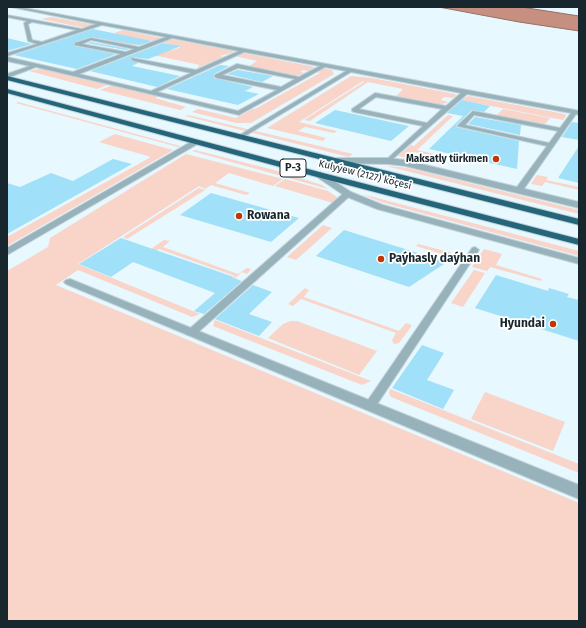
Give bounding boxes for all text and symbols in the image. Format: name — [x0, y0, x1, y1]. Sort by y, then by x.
place label: Maksatly türkmen — [406, 153, 488, 165]
marker: Maksatly türkmen — [491, 154, 501, 164]
street label: Kulyýew (2127) köçesi — [317, 158, 413, 192]
road number: P-3 — [280, 159, 306, 177]
place label: Rowana — [247, 209, 290, 223]
marker: Rowana — [234, 211, 244, 221]
place label: Paýhasly daýhan — [389, 252, 480, 266]
marker: Paýhasly daýhan — [376, 254, 386, 264]
place label: Hyundai — [500, 317, 545, 331]
marker: Hyundai — [548, 319, 558, 329]

